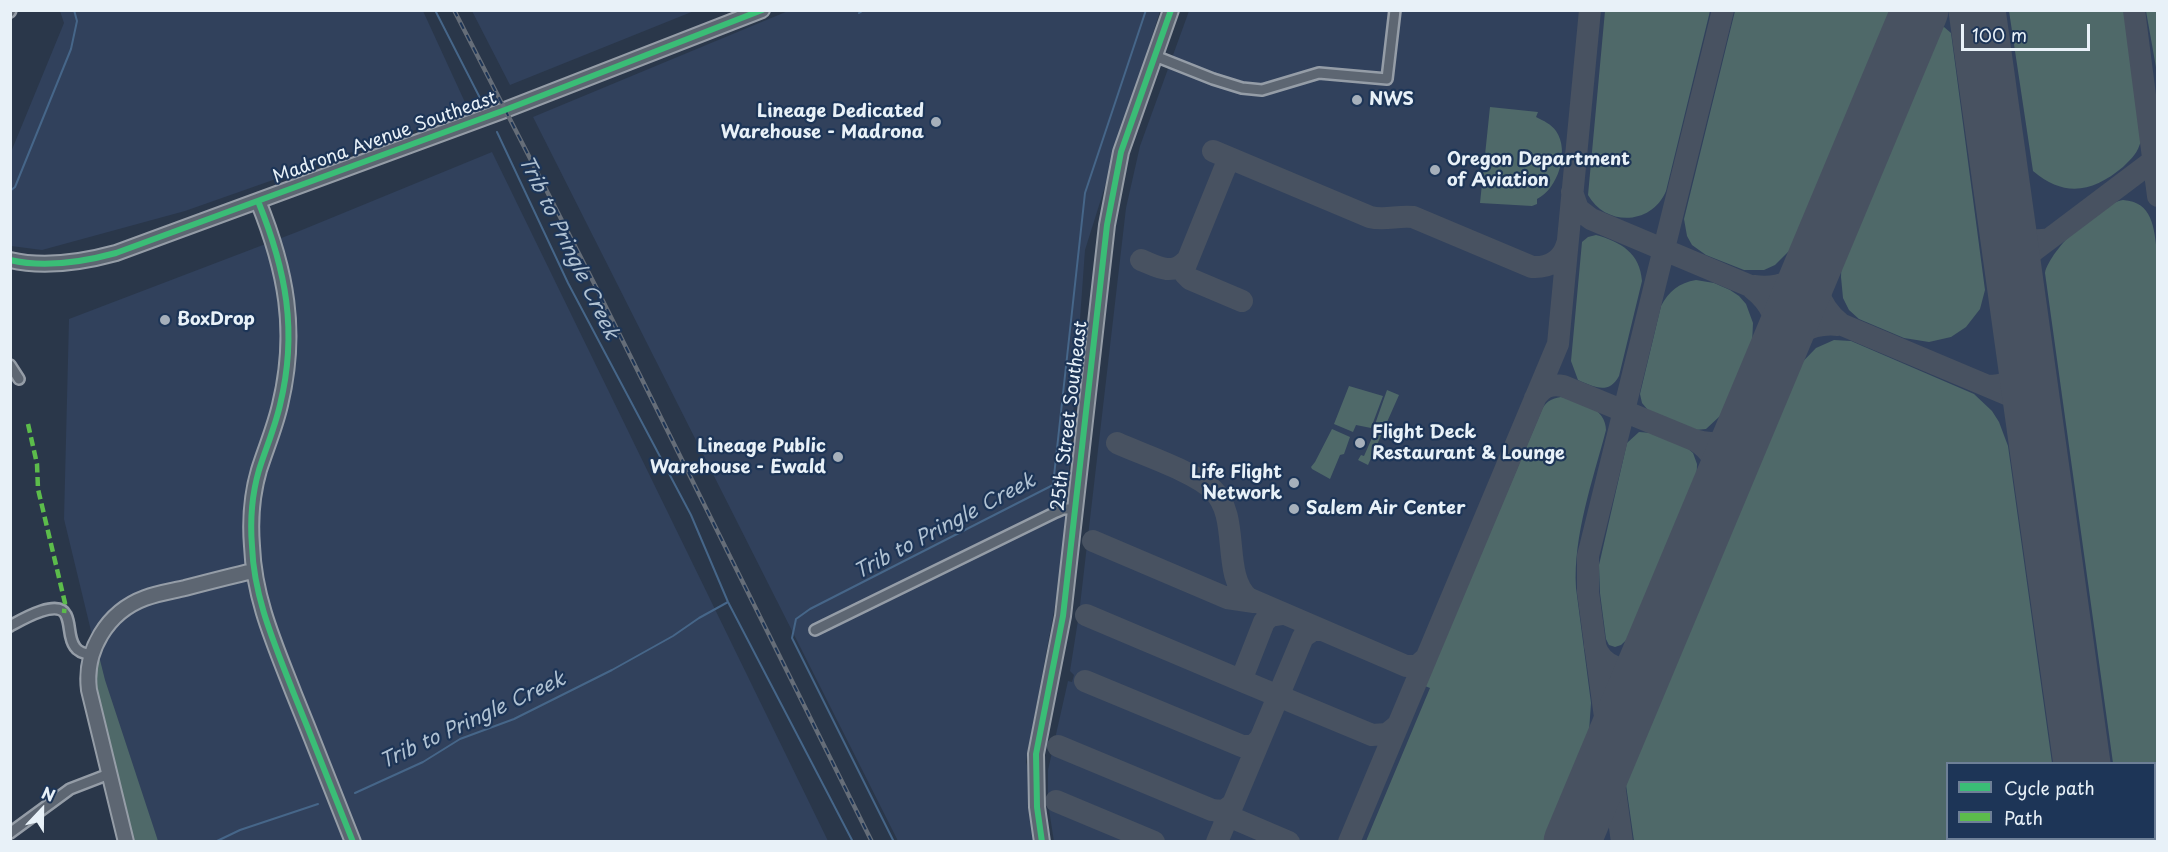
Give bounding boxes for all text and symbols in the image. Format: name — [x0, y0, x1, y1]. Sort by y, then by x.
scale bar — [1964, 12, 2093, 50]
text: 100 m — [1972, 21, 2027, 48]
street label: Madrona Avenue Southeast — [270, 87, 500, 189]
place label: NWS — [1369, 89, 1414, 111]
marker: NWS — [1350, 93, 1364, 107]
place label: Lineage Dedicated Warehouse - Madrona — [721, 101, 924, 144]
marker: Lineage Dedicated Warehouse - Madrona — [929, 115, 943, 129]
place label: Oregon Department of Aviation — [1447, 149, 1630, 192]
water label: Trib to Pringle Creek — [513, 152, 623, 344]
marker: Oregon Department of Aviation — [1428, 163, 1442, 177]
place label: BoxDrop — [177, 309, 255, 331]
marker: BoxDrop — [158, 313, 172, 327]
street label: 25th Street Southeast — [1048, 320, 1092, 512]
place label: Flight Deck Restaurant & Lounge — [1372, 422, 1565, 464]
place label: Lineage Public Warehouse - Ewald — [650, 436, 826, 478]
marker: Flight Deck Restaurant & Lounge — [1353, 436, 1367, 450]
marker: Lineage Public Warehouse - Ewald — [831, 450, 845, 464]
place label: Life Flight Network — [1191, 462, 1282, 504]
water label: Trib to Pringle Creek — [850, 469, 1040, 585]
marker: Life Flight Network — [1287, 476, 1301, 490]
place label: Salem Air Center — [1306, 498, 1465, 520]
marker: Salem Air Center — [1287, 502, 1301, 516]
water label: Trib to Pringle Creek — [376, 667, 570, 775]
legend — [1946, 762, 2156, 840]
text: Cycle path — [2004, 774, 2095, 801]
north arrow — [12, 780, 72, 840]
text: N — [38, 780, 59, 807]
text: Path — [2004, 804, 2043, 831]

